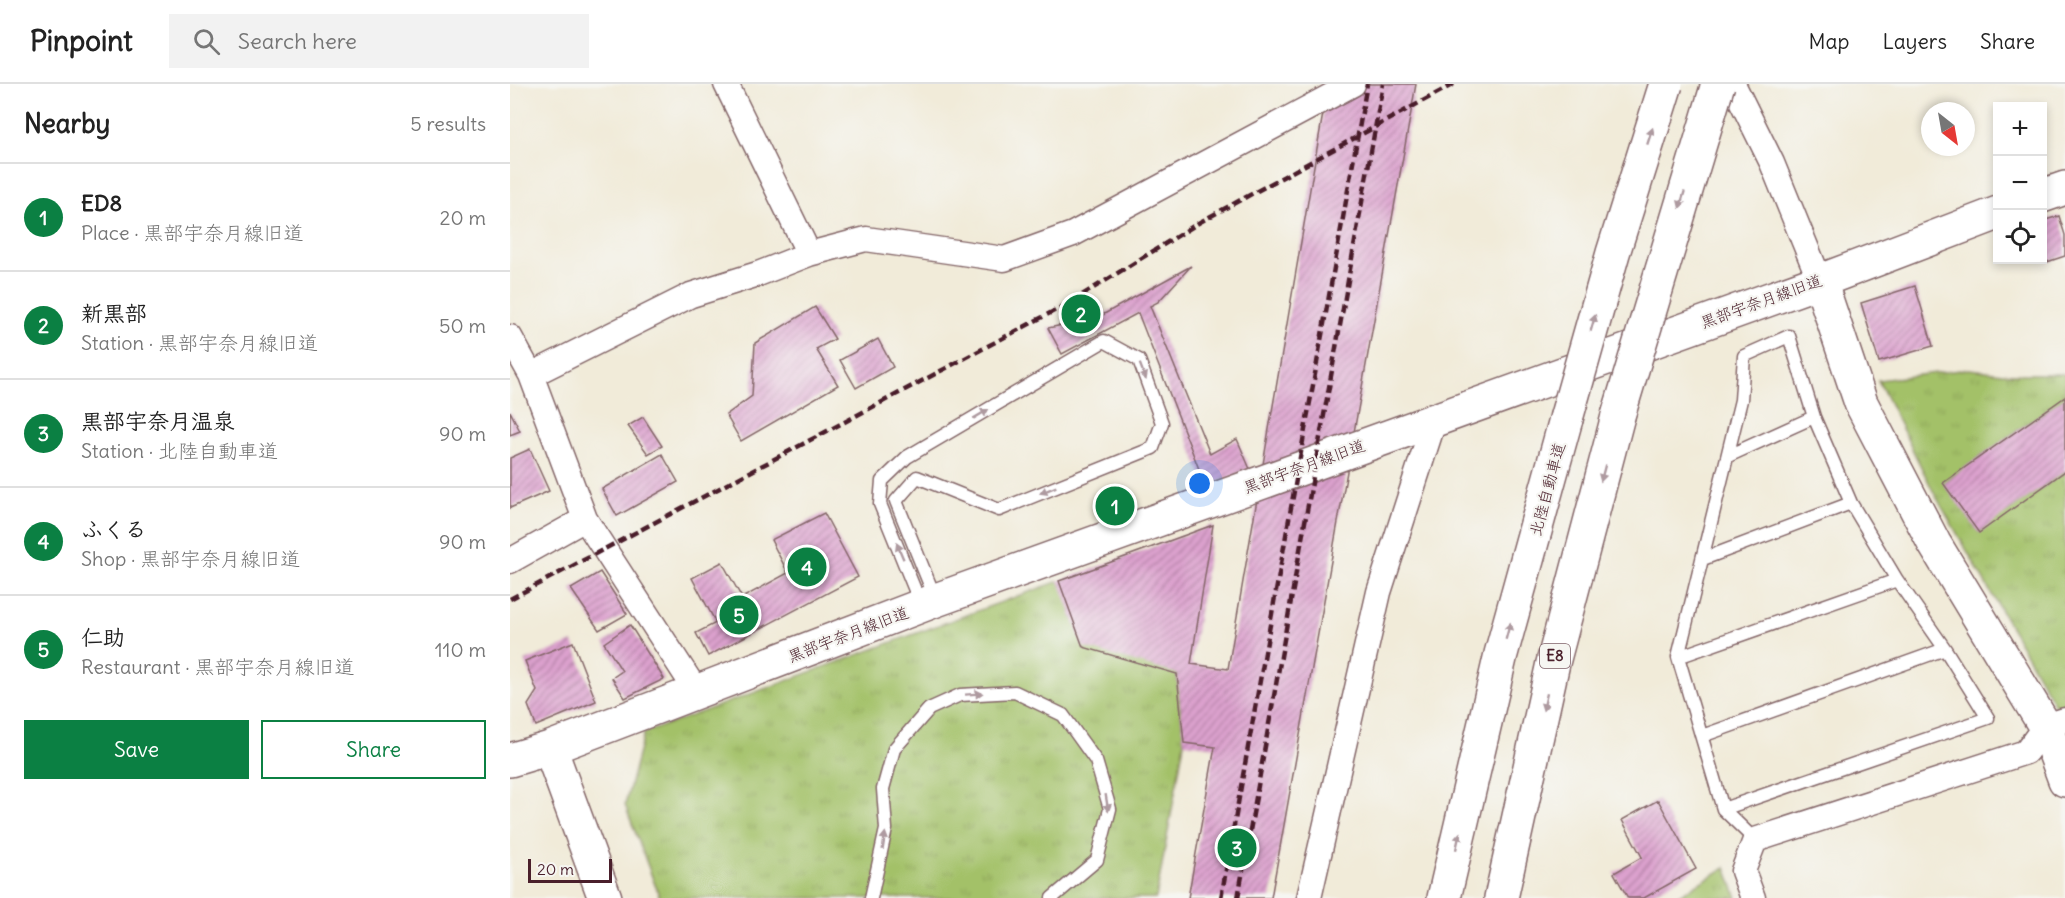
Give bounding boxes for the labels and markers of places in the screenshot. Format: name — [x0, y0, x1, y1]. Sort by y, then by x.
pin: 2 — [1062, 292, 1100, 336]
pin: 1 — [1096, 484, 1134, 528]
pin: 4 — [788, 544, 826, 590]
pin: 5 — [720, 592, 758, 638]
pin: 3 — [1218, 826, 1256, 870]

